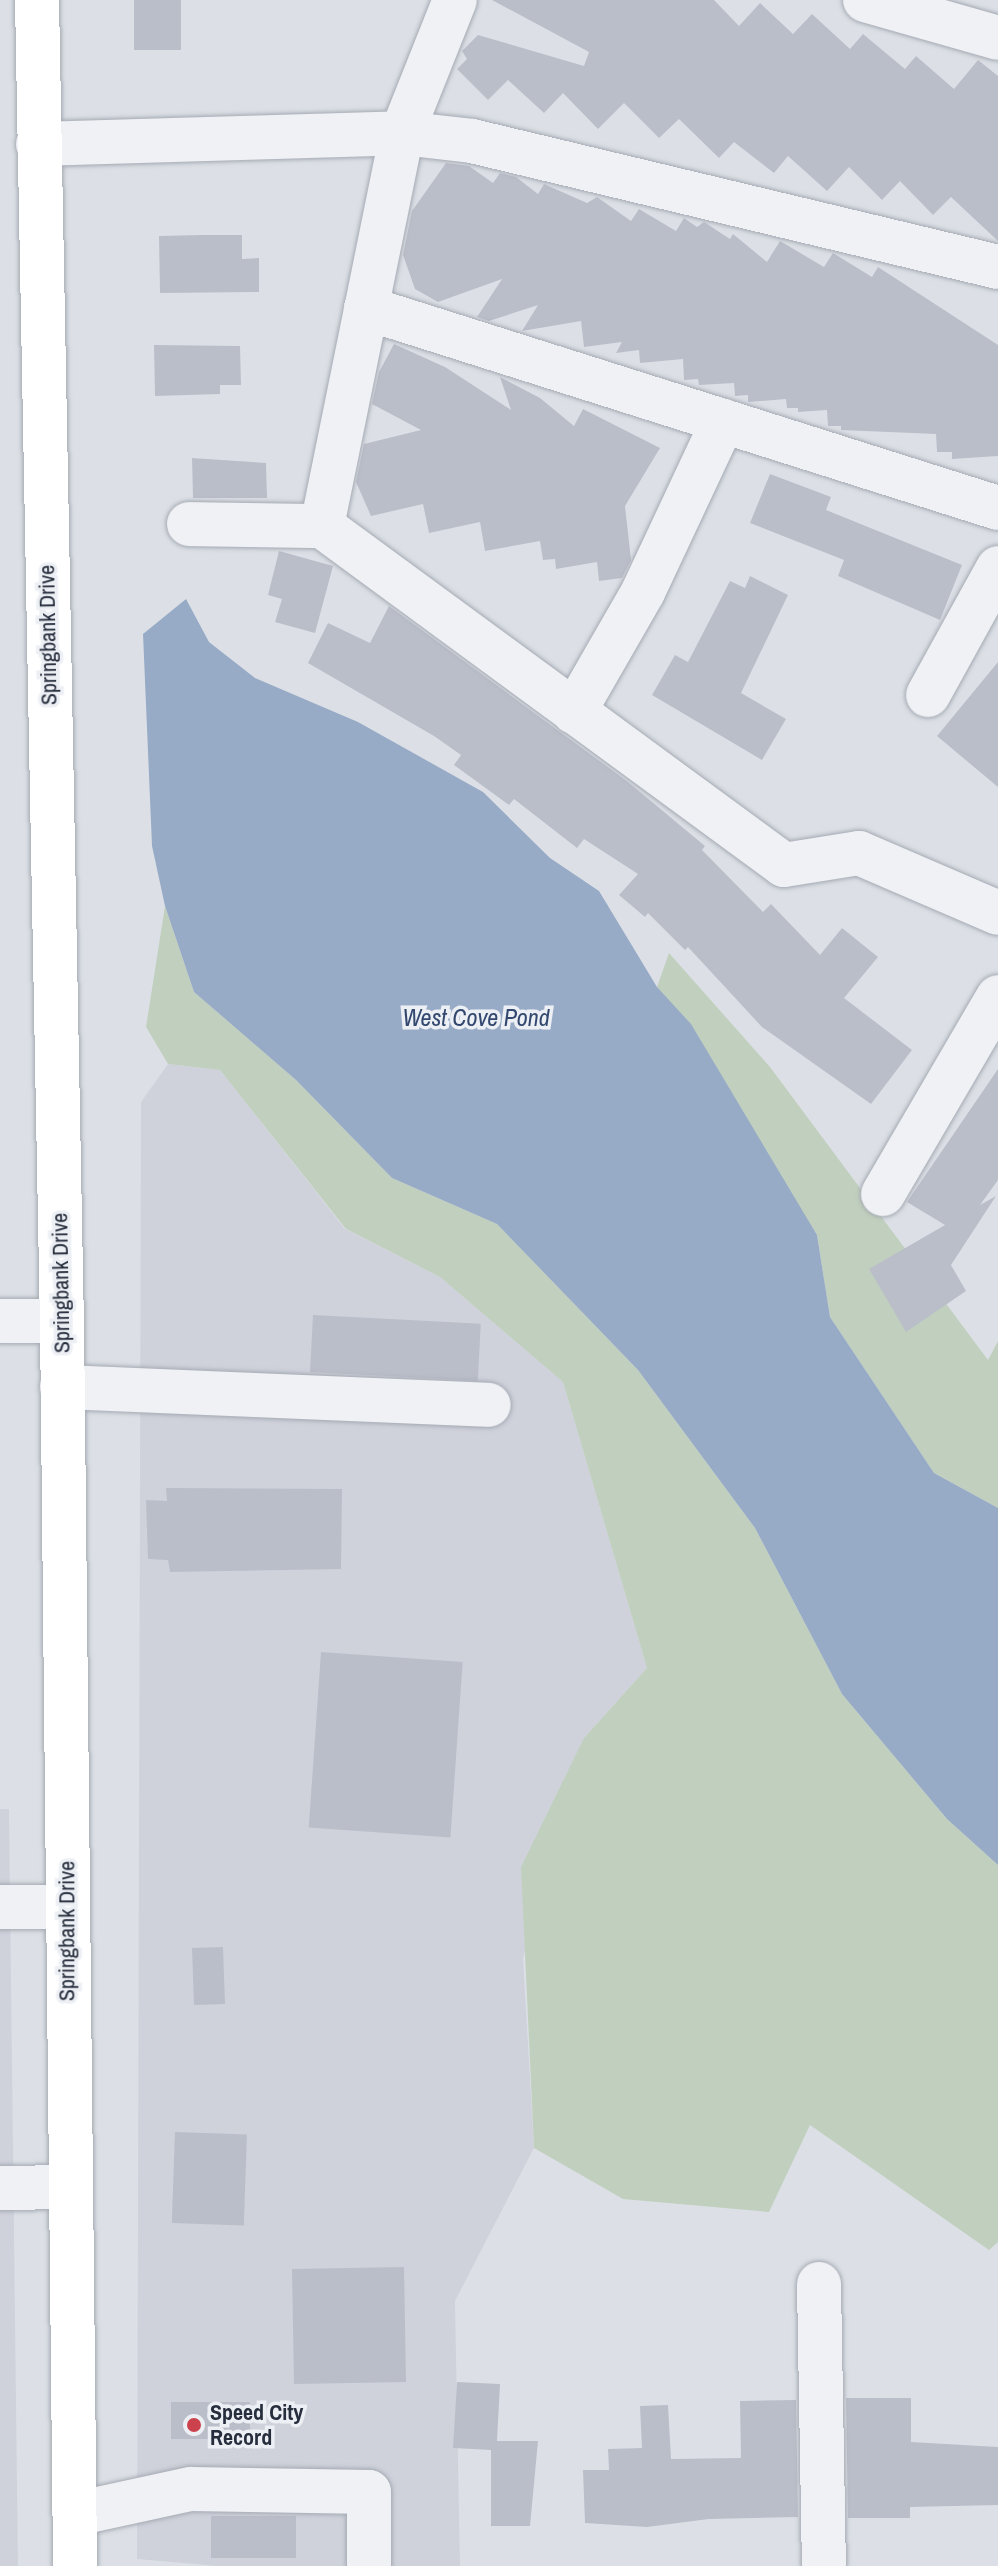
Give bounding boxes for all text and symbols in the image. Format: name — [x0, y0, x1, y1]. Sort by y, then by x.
street label: Springbank Drive — [34, 565, 62, 705]
water label: West Cove Pond — [402, 1004, 550, 1032]
street label: Springbank Drive — [47, 1213, 75, 1353]
street label: Springbank Drive — [54, 1861, 80, 2001]
place label: Speed City Record — [210, 2399, 303, 2450]
marker: Speed City Record — [185, 2416, 203, 2434]

